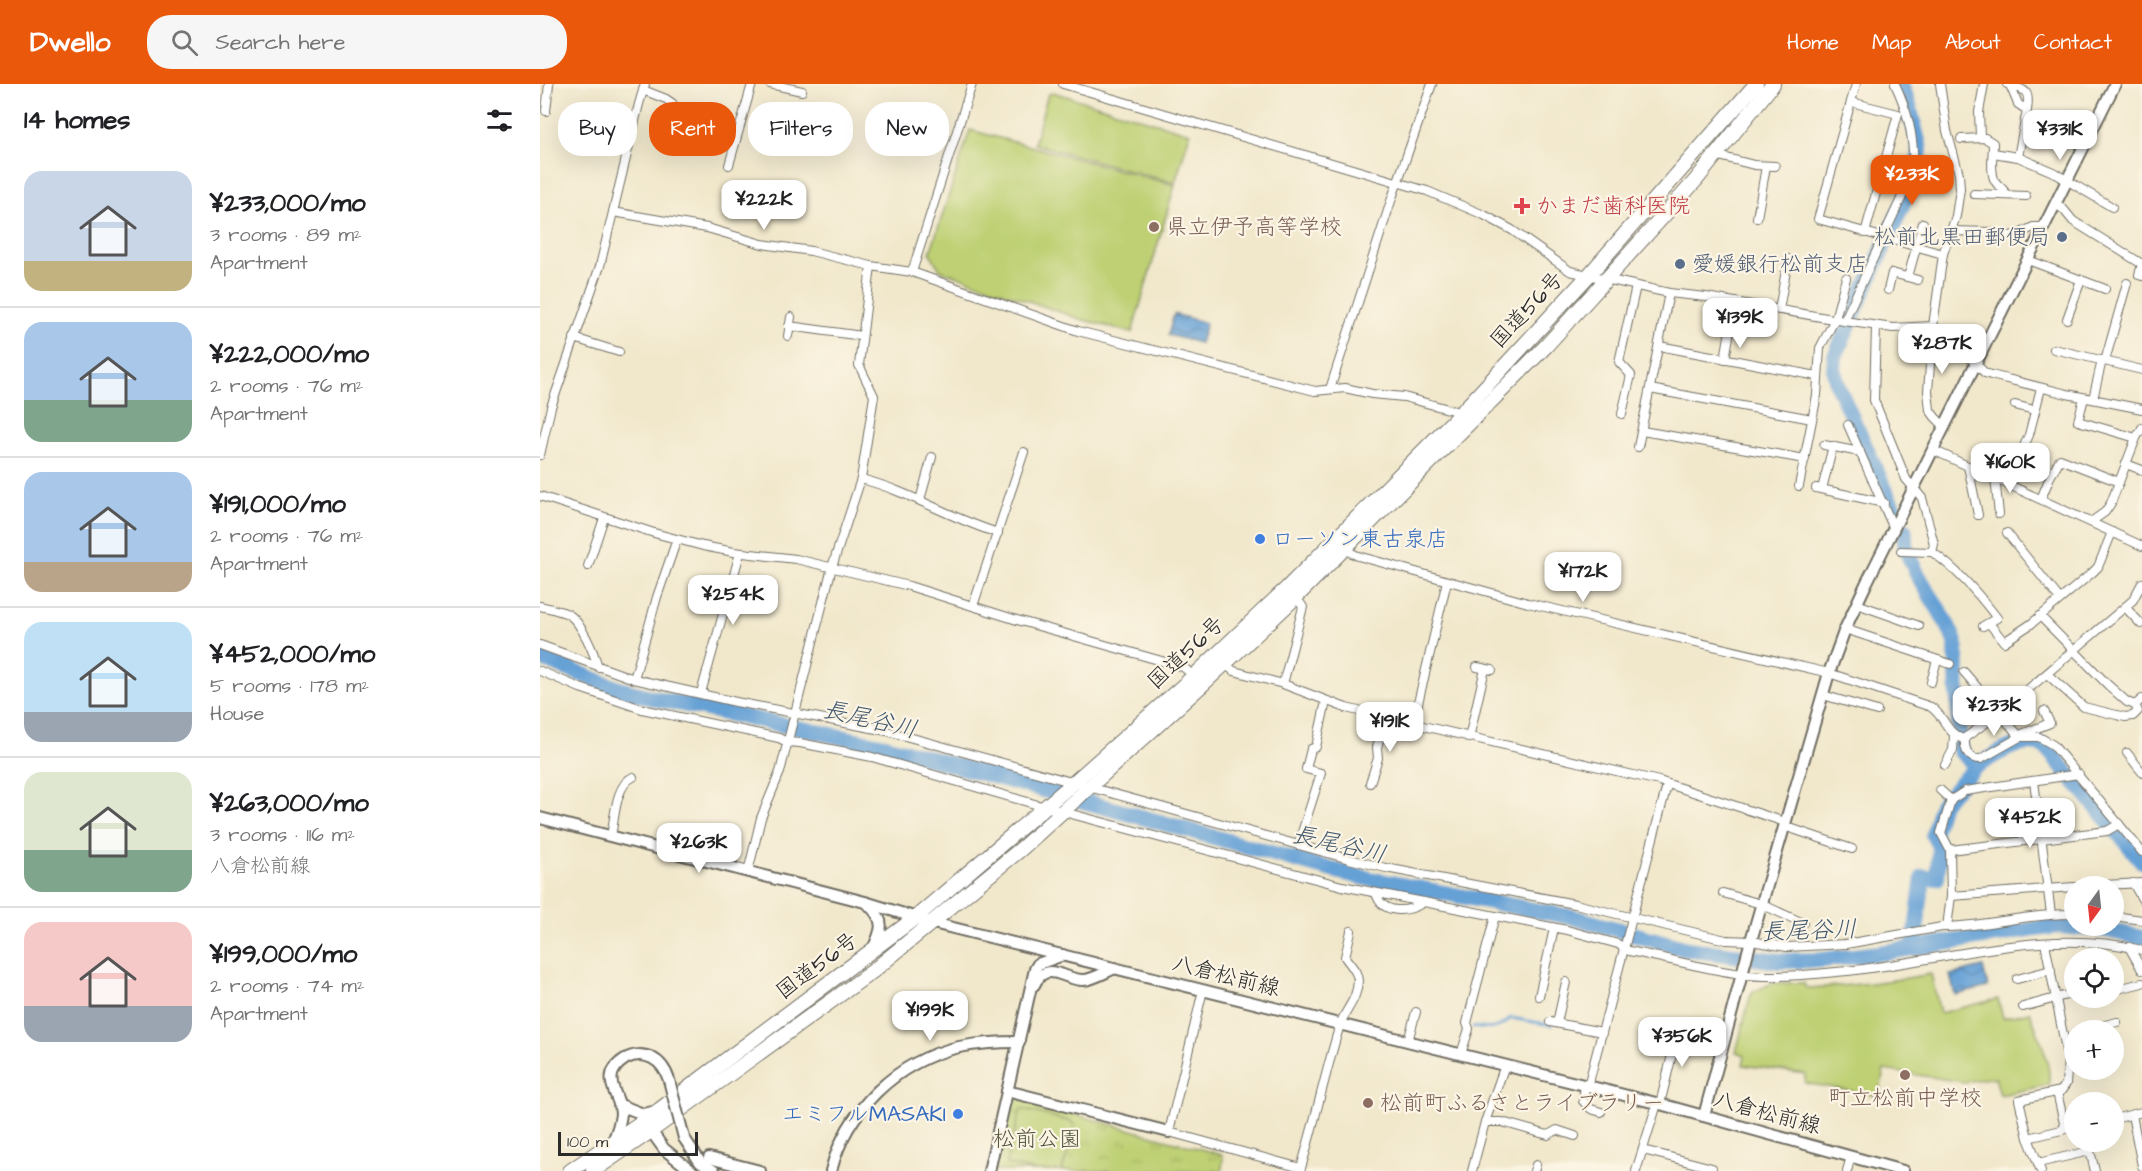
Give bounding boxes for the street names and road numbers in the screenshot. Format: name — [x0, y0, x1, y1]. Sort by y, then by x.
street label: 国道56号 — [1483, 265, 1571, 355]
street label: 国道56号 — [1141, 609, 1231, 697]
street label: 国道56号 — [770, 925, 864, 1007]
street label: 八倉松前線 — [1169, 948, 1283, 1004]
street label: 八倉松前線 — [1710, 1084, 1824, 1142]

